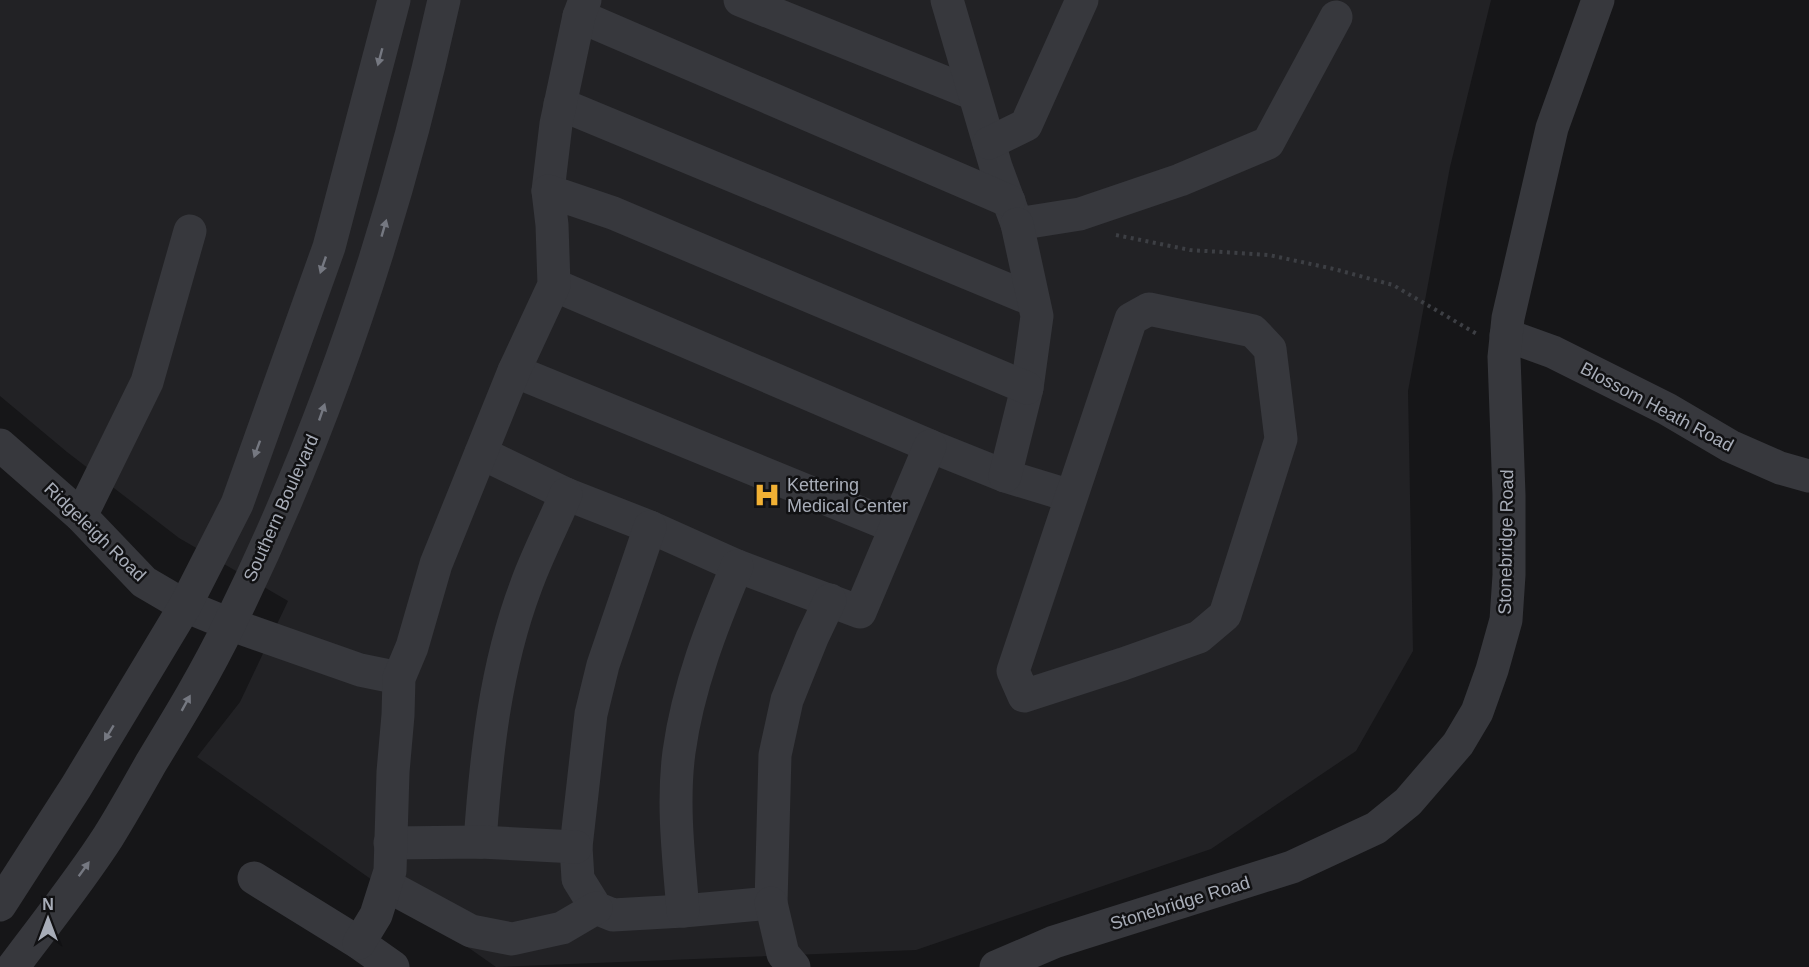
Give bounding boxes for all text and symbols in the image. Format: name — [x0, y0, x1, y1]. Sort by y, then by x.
one-way arrow — [375, 48, 385, 66]
one-way arrow — [380, 218, 389, 236]
one-way arrow — [317, 256, 327, 274]
street label: Blossom Heath Road — [1577, 358, 1737, 456]
one-way arrow — [317, 403, 327, 421]
street label: Southern Boulevard — [240, 431, 322, 585]
one-way arrow — [252, 440, 262, 458]
street label: Stonebridge Road — [1495, 469, 1517, 615]
place label: Kettering Medical Center — [787, 475, 908, 516]
street label: Ridgeleigh Road — [40, 479, 150, 585]
hospital icon: Kettering Medical Center — [752, 480, 782, 510]
one-way arrow — [181, 694, 191, 711]
one-way arrow — [104, 725, 115, 741]
one-way arrow — [78, 861, 90, 876]
street label: Stonebridge Road — [1108, 872, 1252, 934]
north arrow — [18, 889, 78, 949]
text: N — [42, 896, 54, 913]

